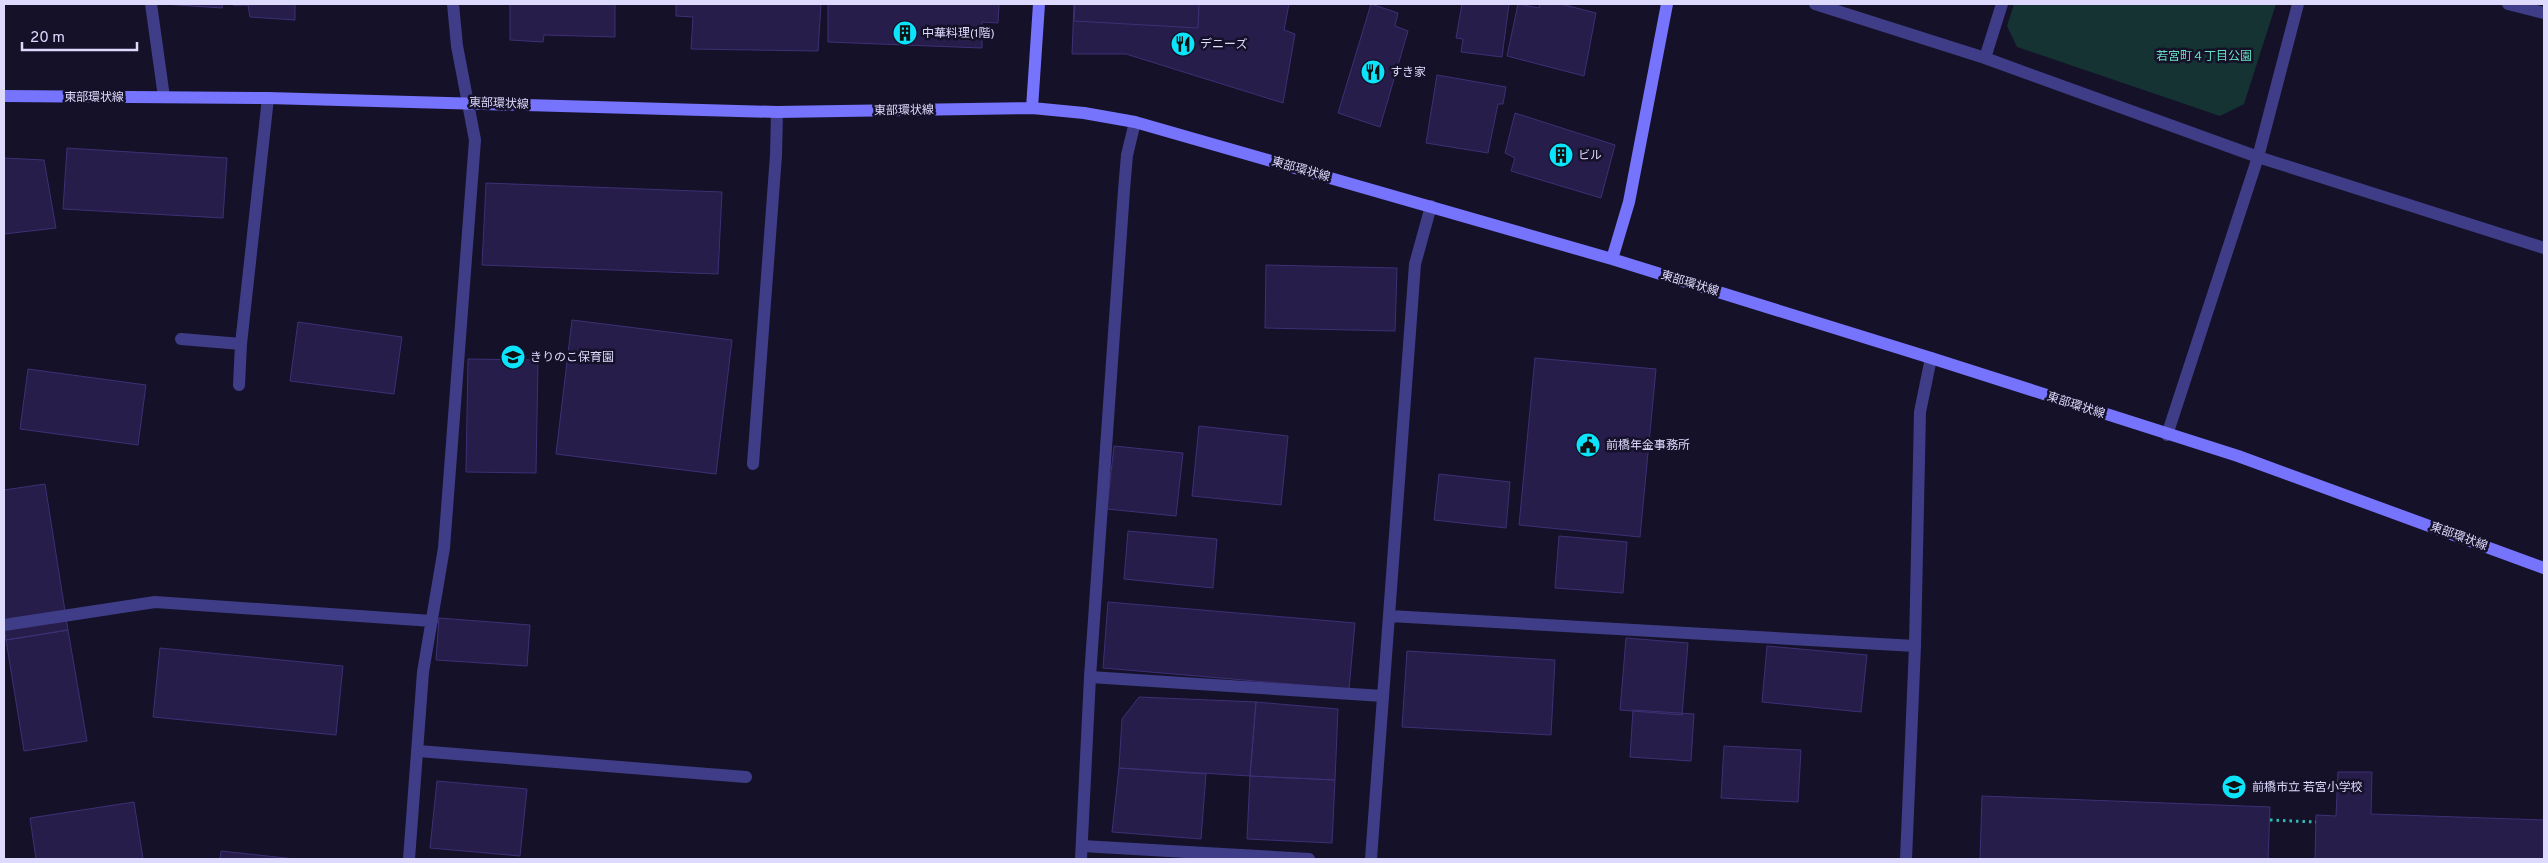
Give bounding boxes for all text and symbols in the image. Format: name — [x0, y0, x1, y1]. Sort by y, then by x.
scale bar — [22, 20, 138, 52]
building icon: 中華料理(1階) — [892, 20, 918, 46]
place label: 中華料理(1階) — [922, 26, 995, 42]
text: 20 m — [30, 29, 65, 48]
restaurant icon: デニーズ — [1170, 31, 1196, 57]
place label: デニーズ — [1200, 37, 1247, 53]
park label: 若宮町４丁目公園 — [2156, 49, 2252, 65]
restaurant icon: すき家 — [1360, 59, 1386, 85]
place label: すき家 — [1390, 65, 1426, 81]
street label: 東部環状線 — [64, 90, 124, 106]
street label: 東部環状線 — [469, 95, 529, 113]
street label: 東部環状線 — [874, 102, 934, 120]
building icon: ビル — [1548, 142, 1574, 168]
place label: ビル — [1578, 148, 1602, 164]
street label: 東部環状線 — [1270, 154, 1332, 186]
street label: 東部環状線 — [1659, 268, 1721, 300]
school or university icon: きりのこ保育園 — [500, 344, 526, 370]
place label: きりのこ保育園 — [530, 350, 614, 366]
street label: 東部環状線 — [2045, 389, 2107, 423]
public building icon: 前橋年金事務所 — [1575, 432, 1601, 458]
place label: 前橋年金事務所 — [1606, 438, 1690, 454]
street label: 東部環状線 — [2428, 519, 2490, 555]
school or university icon: 前橋市立 若宮小学校 — [2221, 774, 2247, 800]
place label: 前橋市立 若宮小学校 — [2252, 780, 2363, 796]

